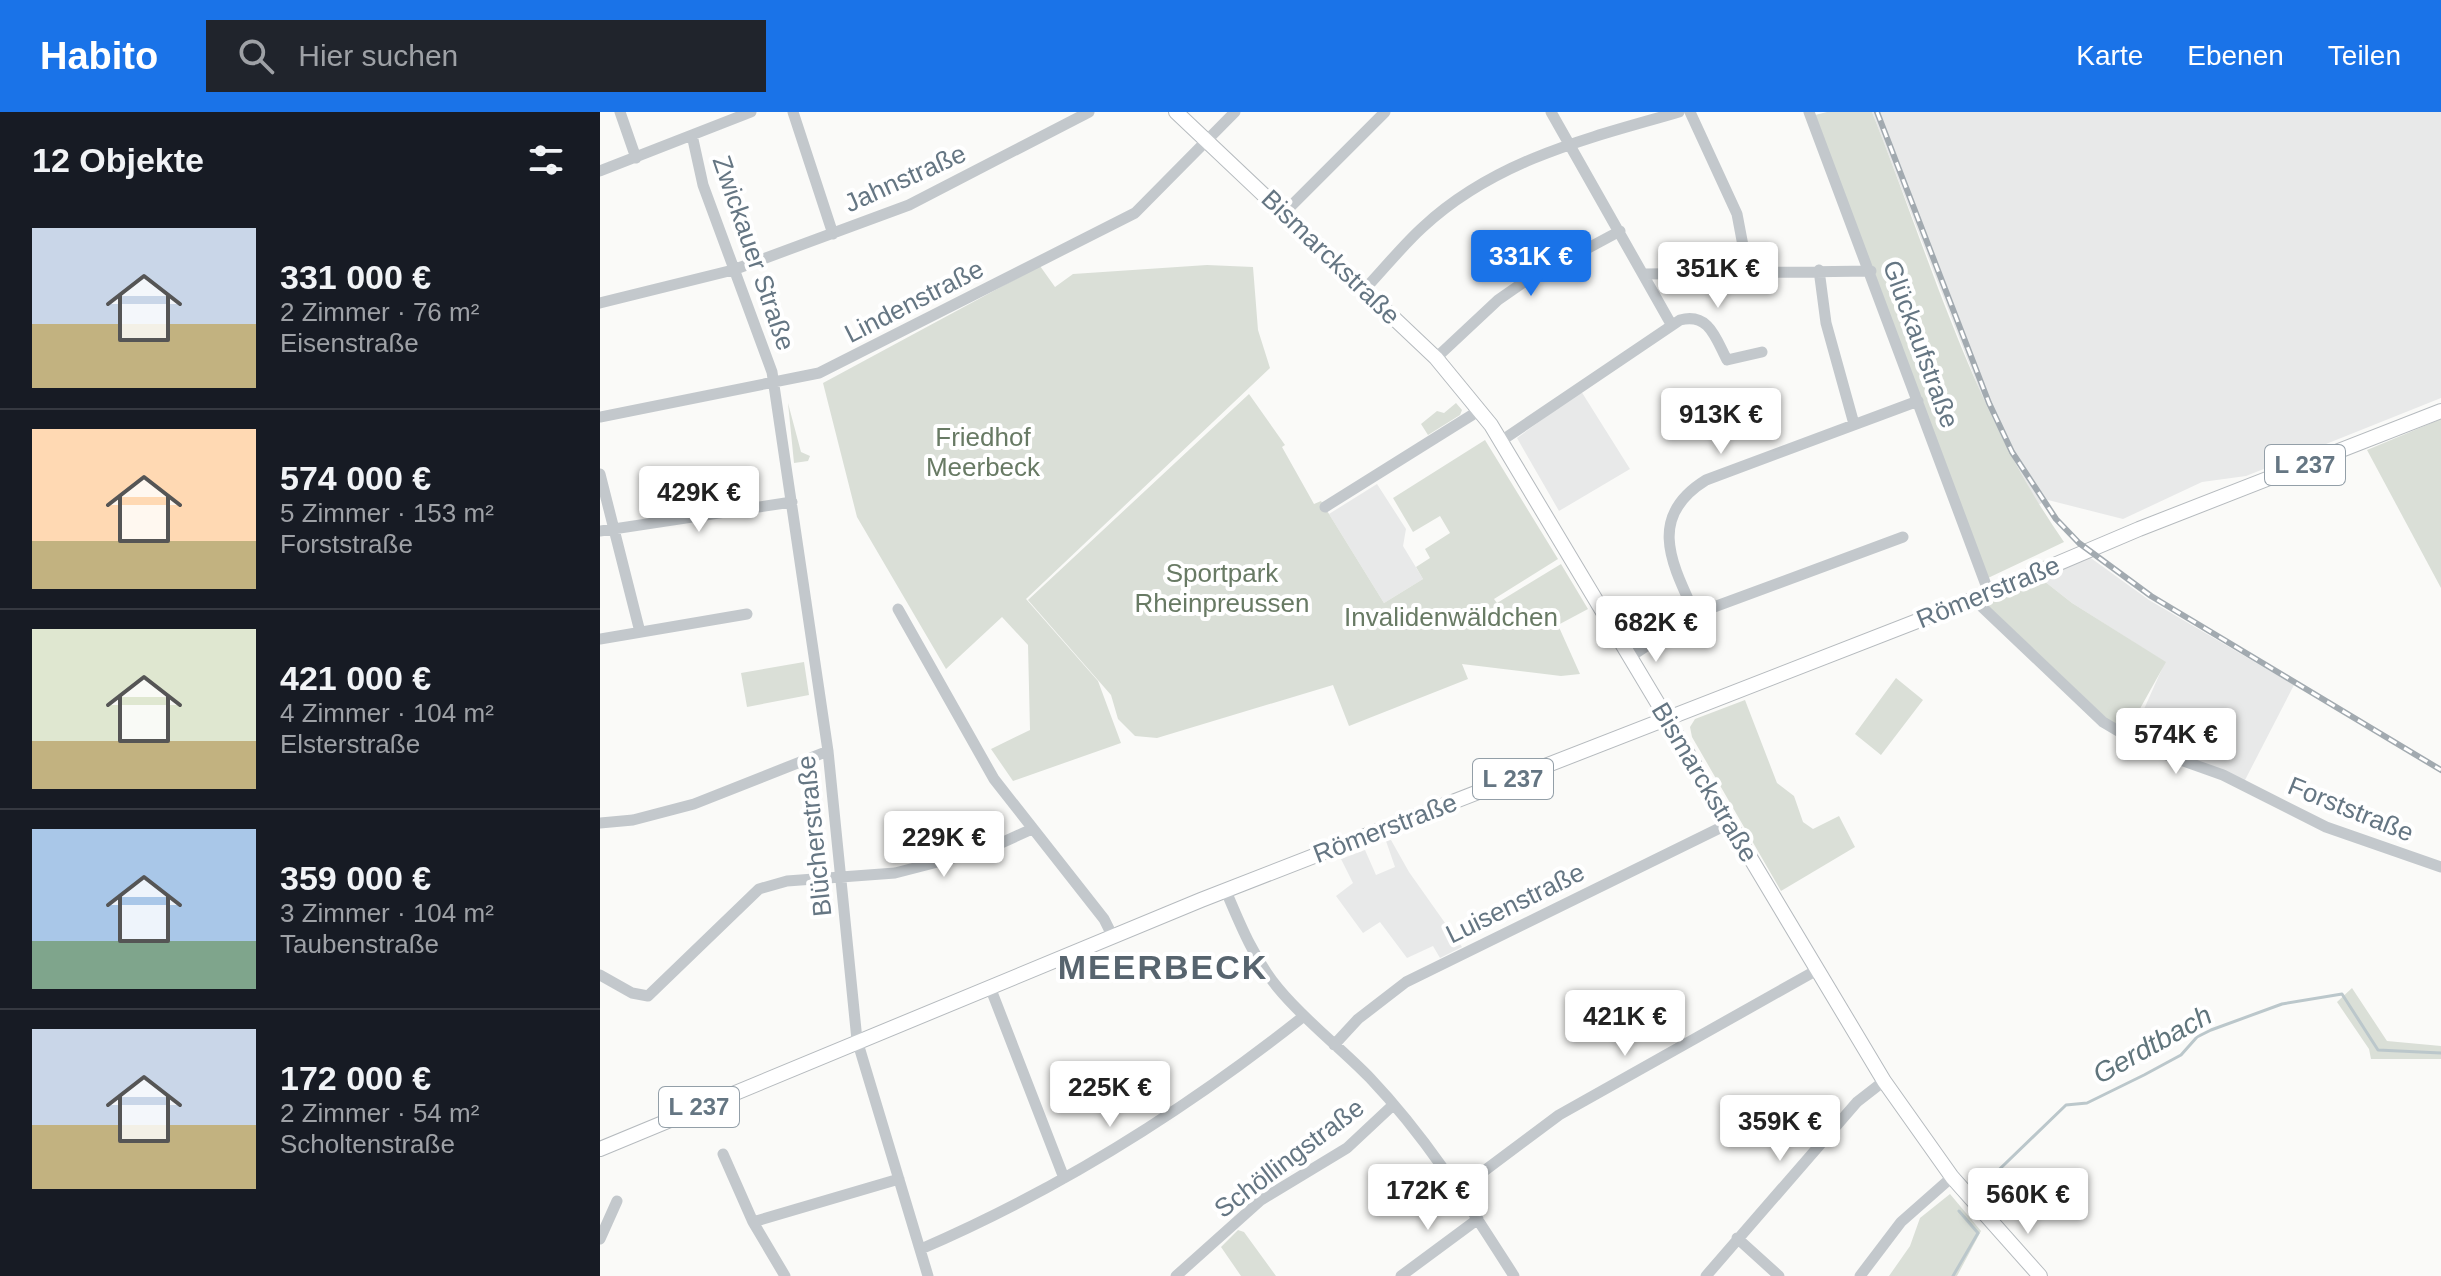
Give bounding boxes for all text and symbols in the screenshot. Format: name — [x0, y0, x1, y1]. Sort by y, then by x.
search box — [206, 20, 766, 92]
icon: search — [234, 34, 278, 78]
text: Habito — [40, 35, 158, 77]
text: Hier suchen — [298, 39, 458, 72]
text: Karte — [2076, 40, 2143, 71]
text: Ebenen — [2187, 40, 2284, 71]
text: Teilen — [2328, 40, 2401, 71]
icon: filters — [524, 138, 568, 182]
street label: Jahnstraße — [839, 138, 971, 218]
text: 12 Objekte — [32, 141, 204, 179]
street label: Zwickauer Straße — [707, 152, 801, 354]
street label: Bismarckstraße — [1256, 183, 1406, 331]
pin: 331K € — [1466, 230, 1596, 298]
text: 331K € — [1489, 241, 1573, 271]
pin: 351K € — [1653, 242, 1783, 310]
street label: Lindenstraße — [840, 253, 988, 349]
text: 351K € — [1676, 253, 1760, 283]
street label: Glückaufstraße — [1877, 256, 1965, 432]
text: 331 000 € — [280, 258, 431, 296]
icon: home — [96, 260, 192, 356]
text: 2 Zimmer · 76 m² — [280, 297, 479, 327]
text: Eisenstraße — [280, 328, 419, 358]
pin: 913K € — [1656, 388, 1786, 456]
text: 913K € — [1679, 399, 1763, 429]
park label: Friedhof Meerbeck — [926, 422, 1041, 482]
road number: L 237 — [2265, 445, 2345, 485]
text: 574 000 € — [280, 459, 431, 497]
icon: home — [96, 461, 192, 557]
pin: 429K € — [634, 466, 764, 534]
text: 429K € — [657, 477, 741, 507]
text: 5 Zimmer · 153 m² — [280, 498, 494, 528]
text: Forststraße — [280, 529, 413, 559]
street label: Römerstraße — [1912, 550, 2064, 634]
park label: Sportpark Rheinpreussen — [1135, 558, 1309, 618]
pin: 682K € — [1591, 596, 1721, 664]
park label: Invalidenwäldchen — [1344, 602, 1558, 632]
text: 682K € — [1614, 607, 1698, 637]
text: 421 000 € — [280, 659, 431, 697]
icon: home — [96, 661, 192, 757]
street label: Bismarckstraße — [1646, 697, 1764, 867]
text: 4 Zimmer · 104 m² — [280, 698, 494, 728]
pin: 574K € — [2111, 708, 2241, 776]
text: 574K € — [2134, 719, 2218, 749]
text: Elsterstraße — [280, 729, 420, 759]
street label: Blücherstraße — [791, 754, 837, 918]
road number: L 237 — [1473, 759, 1553, 799]
street label: Forststraße — [2284, 770, 2418, 848]
street label: Römerstraße — [1309, 787, 1461, 869]
pin: 229K € — [879, 811, 1009, 879]
text: 229K € — [902, 822, 986, 852]
street label: Luisenstraße — [1441, 857, 1589, 949]
text: 359 000 € — [280, 859, 431, 897]
icon: home — [96, 861, 192, 957]
text: 3 Zimmer · 104 m² — [280, 898, 494, 928]
text: Taubenstraße — [280, 929, 439, 959]
district label: MEERBECK — [1058, 948, 1268, 986]
pin: 421K € — [1560, 990, 1690, 1058]
water label: Gerdtbach — [2088, 999, 2217, 1090]
text: 421K € — [1583, 1001, 1667, 1031]
text: 172 000 € — [280, 1059, 431, 1097]
icon: home — [96, 1061, 192, 1157]
pin: 225K € — [1045, 1061, 1175, 1129]
text: 225K € — [1068, 1072, 1152, 1102]
road number: L 237 — [659, 1087, 739, 1127]
street label: Schöllingstraße — [1208, 1092, 1370, 1224]
pin: 359K € — [1715, 1095, 1845, 1163]
text: 2 Zimmer · 54 m² — [280, 1098, 479, 1128]
text: 359K € — [1738, 1106, 1822, 1136]
text: Scholtenstraße — [280, 1129, 455, 1159]
pin: 172K € — [1363, 1164, 1493, 1232]
pin: 560K € — [1963, 1168, 2093, 1236]
text: 172K € — [1386, 1175, 1470, 1205]
text: 560K € — [1986, 1179, 2070, 1209]

